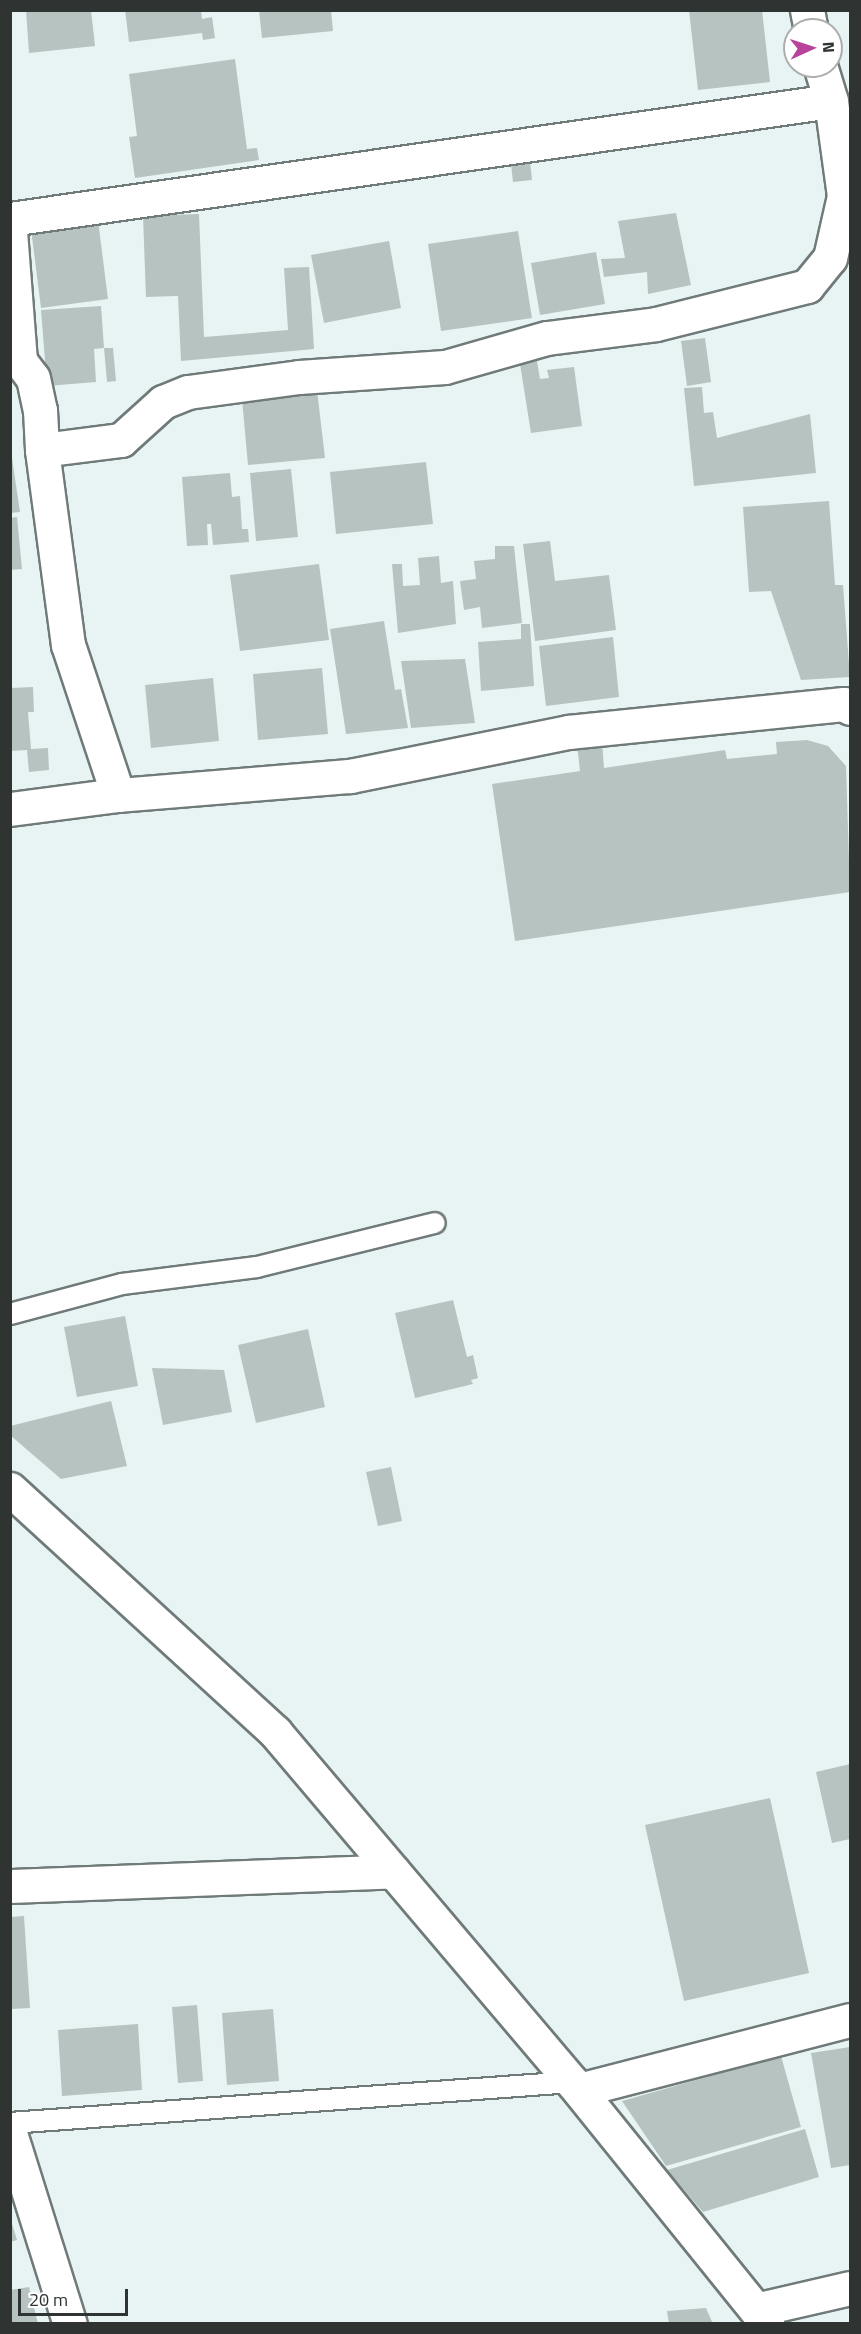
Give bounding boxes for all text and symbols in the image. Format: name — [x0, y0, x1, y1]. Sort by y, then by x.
north arrow — [783, 18, 843, 78]
text: N — [817, 41, 841, 53]
scale bar — [21, 2277, 130, 2315]
text: 20 m — [29, 2286, 68, 2313]

